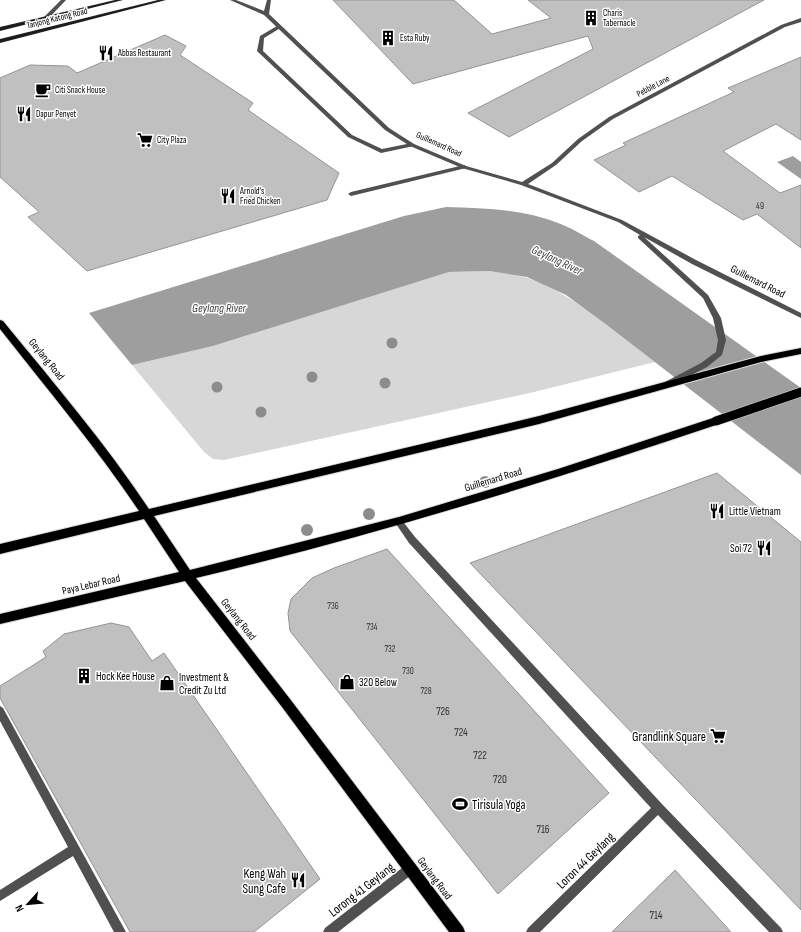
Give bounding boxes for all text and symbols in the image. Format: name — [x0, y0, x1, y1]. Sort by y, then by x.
street label: Tanjong Katong Road — [26, 6, 89, 31]
place label: Charis Tabernacle — [603, 8, 636, 29]
building icon: Charis Tabernacle — [582, 9, 600, 27]
building icon: Esta Ruby — [379, 29, 397, 47]
place label: Esta Ruby — [400, 33, 430, 44]
restaurant icon: Abbas Restaurant — [97, 44, 115, 62]
place label: Abbas Restaurant — [117, 48, 171, 59]
street label: Pebble Lane — [635, 73, 672, 100]
cafe icon: Citi Snack House — [34, 81, 52, 99]
place label: Citi Snack House — [55, 85, 106, 96]
restaurant icon: Dapur Penyet — [15, 105, 33, 123]
place label: Dapur Penyet — [36, 109, 77, 120]
street label: Guillemard Road — [414, 130, 464, 159]
supermarket icon: City Plaza — [136, 131, 154, 149]
place label: City Plaza — [157, 135, 186, 146]
place label: Arnold's Fried Chicken — [239, 186, 281, 207]
restaurant icon: Arnold's Fried Chicken — [219, 187, 237, 205]
house number: 49 — [756, 201, 764, 212]
water label: Geylang River — [529, 242, 585, 279]
street label: Guillemard Road — [728, 262, 788, 301]
water label: Geylang River — [192, 301, 247, 316]
street label: Geylang Road — [26, 336, 68, 383]
street label: Guillemard Road — [463, 464, 524, 494]
restaurant icon: Little Vietnam — [708, 502, 726, 520]
place label: Little Vietnam — [729, 505, 781, 518]
restaurant icon: Soi 72 — [755, 539, 773, 557]
place label: Soi 72 — [730, 542, 752, 555]
street label: Paya Lebar Road — [61, 571, 122, 597]
street label: Geylang Road — [218, 596, 259, 643]
house number: 736 — [327, 601, 339, 612]
house number: 734 — [366, 622, 378, 633]
house number: 732 — [384, 644, 396, 655]
house number: 730 — [402, 666, 414, 677]
building icon: Hock Kee House — [75, 667, 93, 685]
place label: Hock Kee House — [96, 670, 155, 683]
place label: Investment & Credit Zu Ltd — [179, 671, 229, 697]
shop icon: 320 Below — [338, 673, 356, 691]
shop icon: Investment & Credit Zu Ltd — [158, 674, 176, 692]
place label: 320 Below — [359, 676, 397, 689]
house number: 728 — [420, 686, 432, 697]
house number: 726 — [436, 705, 450, 718]
house number: 724 — [454, 726, 468, 739]
supermarket icon: Grandlink Square — [709, 727, 727, 745]
place label: Grandlink Square — [632, 729, 706, 745]
house number: 722 — [473, 749, 487, 762]
house number: 720 — [493, 773, 507, 786]
sports icon: Tirisula Yoga — [451, 795, 469, 813]
place label: Tirisula Yoga — [472, 797, 526, 813]
house number: 716 — [536, 823, 550, 836]
street label: Loron 44 Geylang — [553, 829, 618, 892]
street label: Geylang Road — [414, 855, 455, 902]
street label: Lorong 41 Geylang — [326, 859, 398, 920]
place label: Keng Wah Sung Cafe — [242, 866, 286, 897]
restaurant icon: Keng Wah Sung Cafe — [289, 871, 307, 889]
north arrow — [8, 884, 48, 924]
text: N — [12, 903, 27, 914]
house number: 714 — [650, 909, 663, 922]

